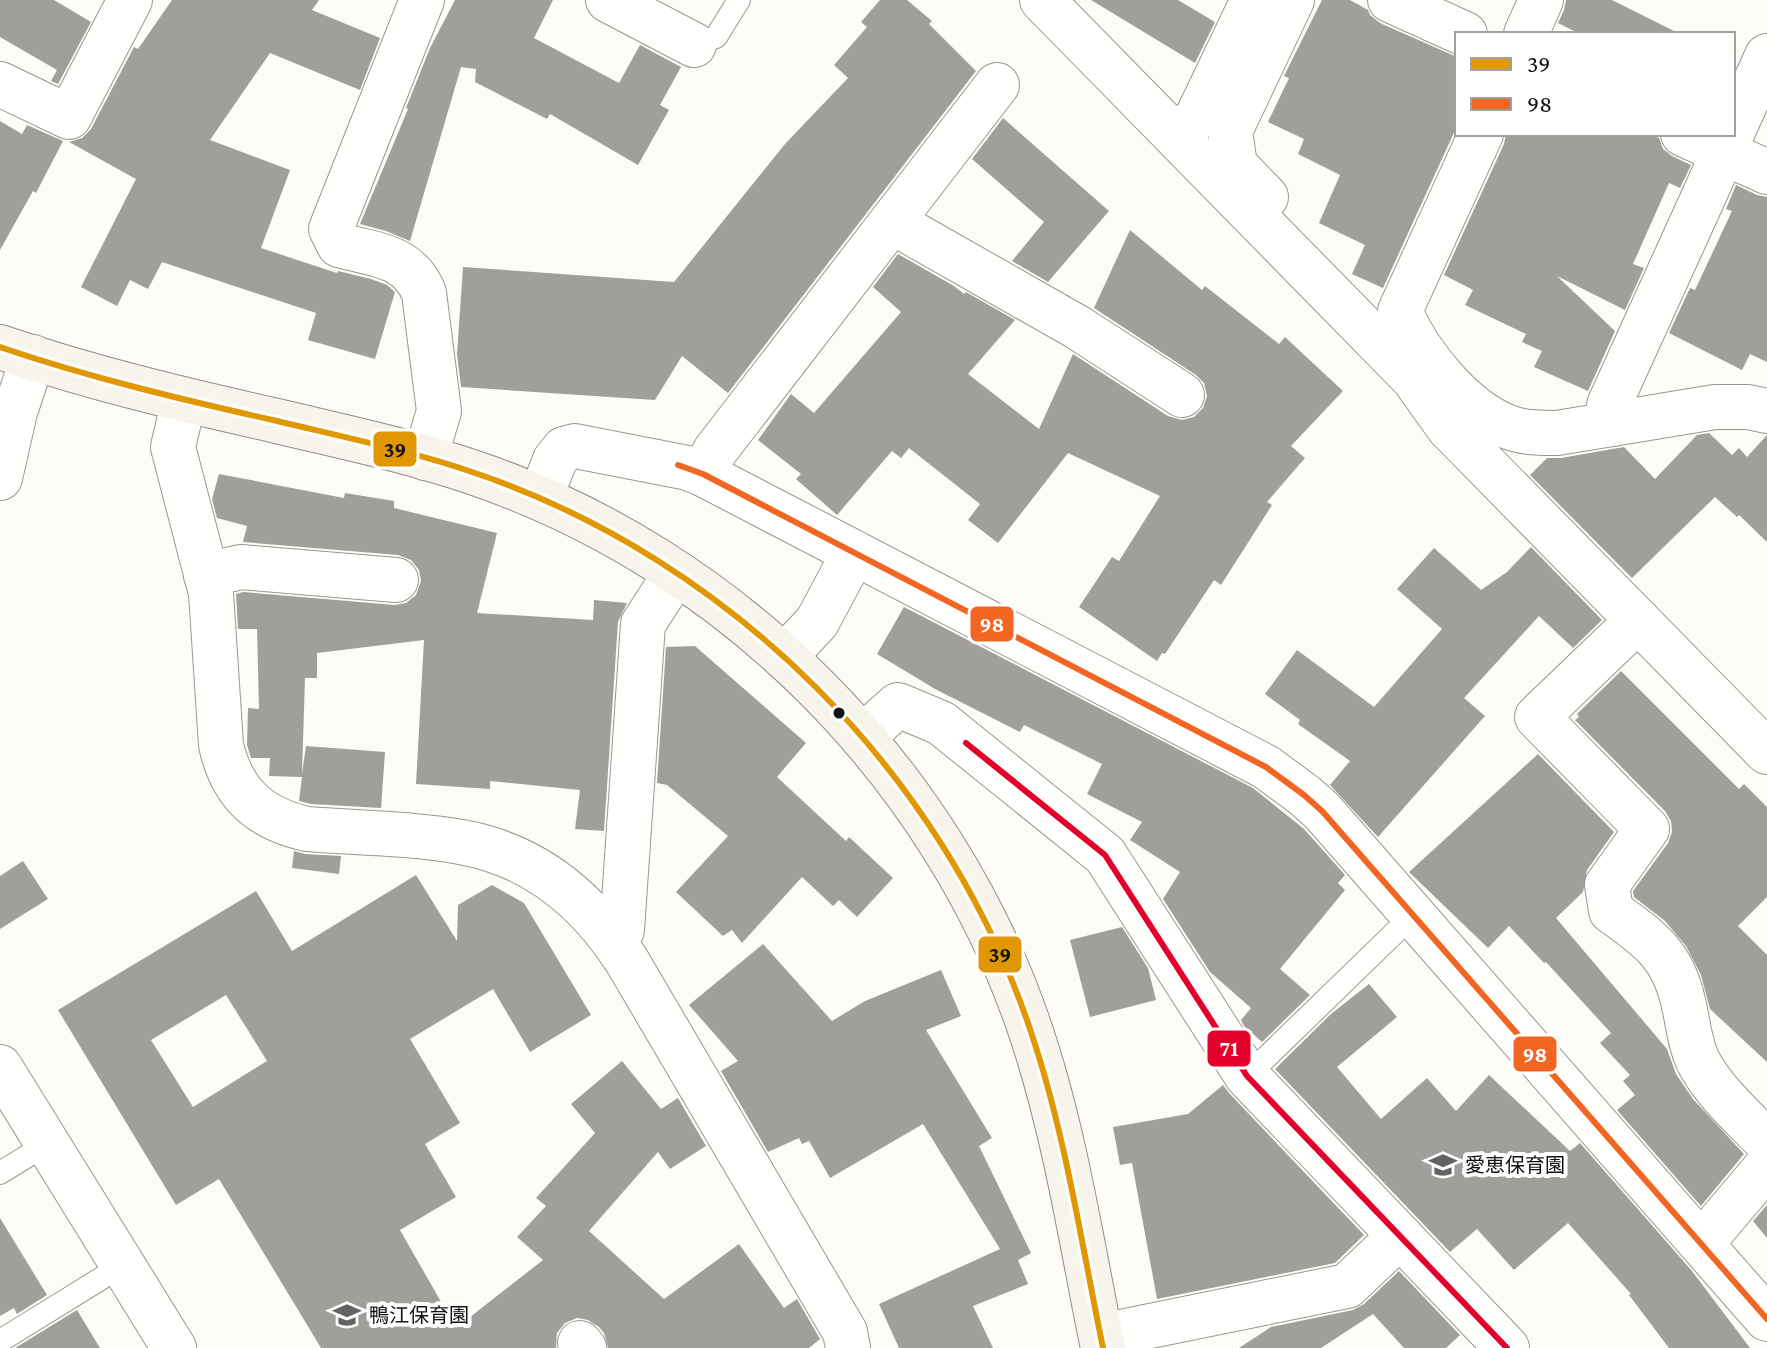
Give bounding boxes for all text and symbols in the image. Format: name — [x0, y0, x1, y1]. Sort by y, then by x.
legend — [1455, 32, 1735, 136]
text: 39 — [1527, 50, 1550, 77]
text: 98 — [1527, 90, 1552, 117]
line badge: 39 — [372, 430, 418, 468]
text: 39 — [384, 437, 406, 462]
line badge: 98 — [969, 605, 1015, 643]
text: 98 — [980, 612, 1004, 637]
unlabelled marker — [831, 705, 847, 721]
line badge: 39 — [977, 935, 1023, 974]
text: 39 — [989, 942, 1011, 967]
line badge: 71 — [1206, 1029, 1252, 1068]
line badge: 98 — [1512, 1035, 1558, 1073]
text: 71 — [1220, 1036, 1238, 1061]
text: 98 — [1523, 1042, 1547, 1067]
school or university icon: 愛恵保育園 — [1428, 1150, 1458, 1180]
place label: 愛恵保育園 — [1465, 1154, 1565, 1176]
school or university icon: 鴨江保育園 — [332, 1300, 362, 1330]
place label: 鴨江保育園 — [369, 1304, 469, 1326]

